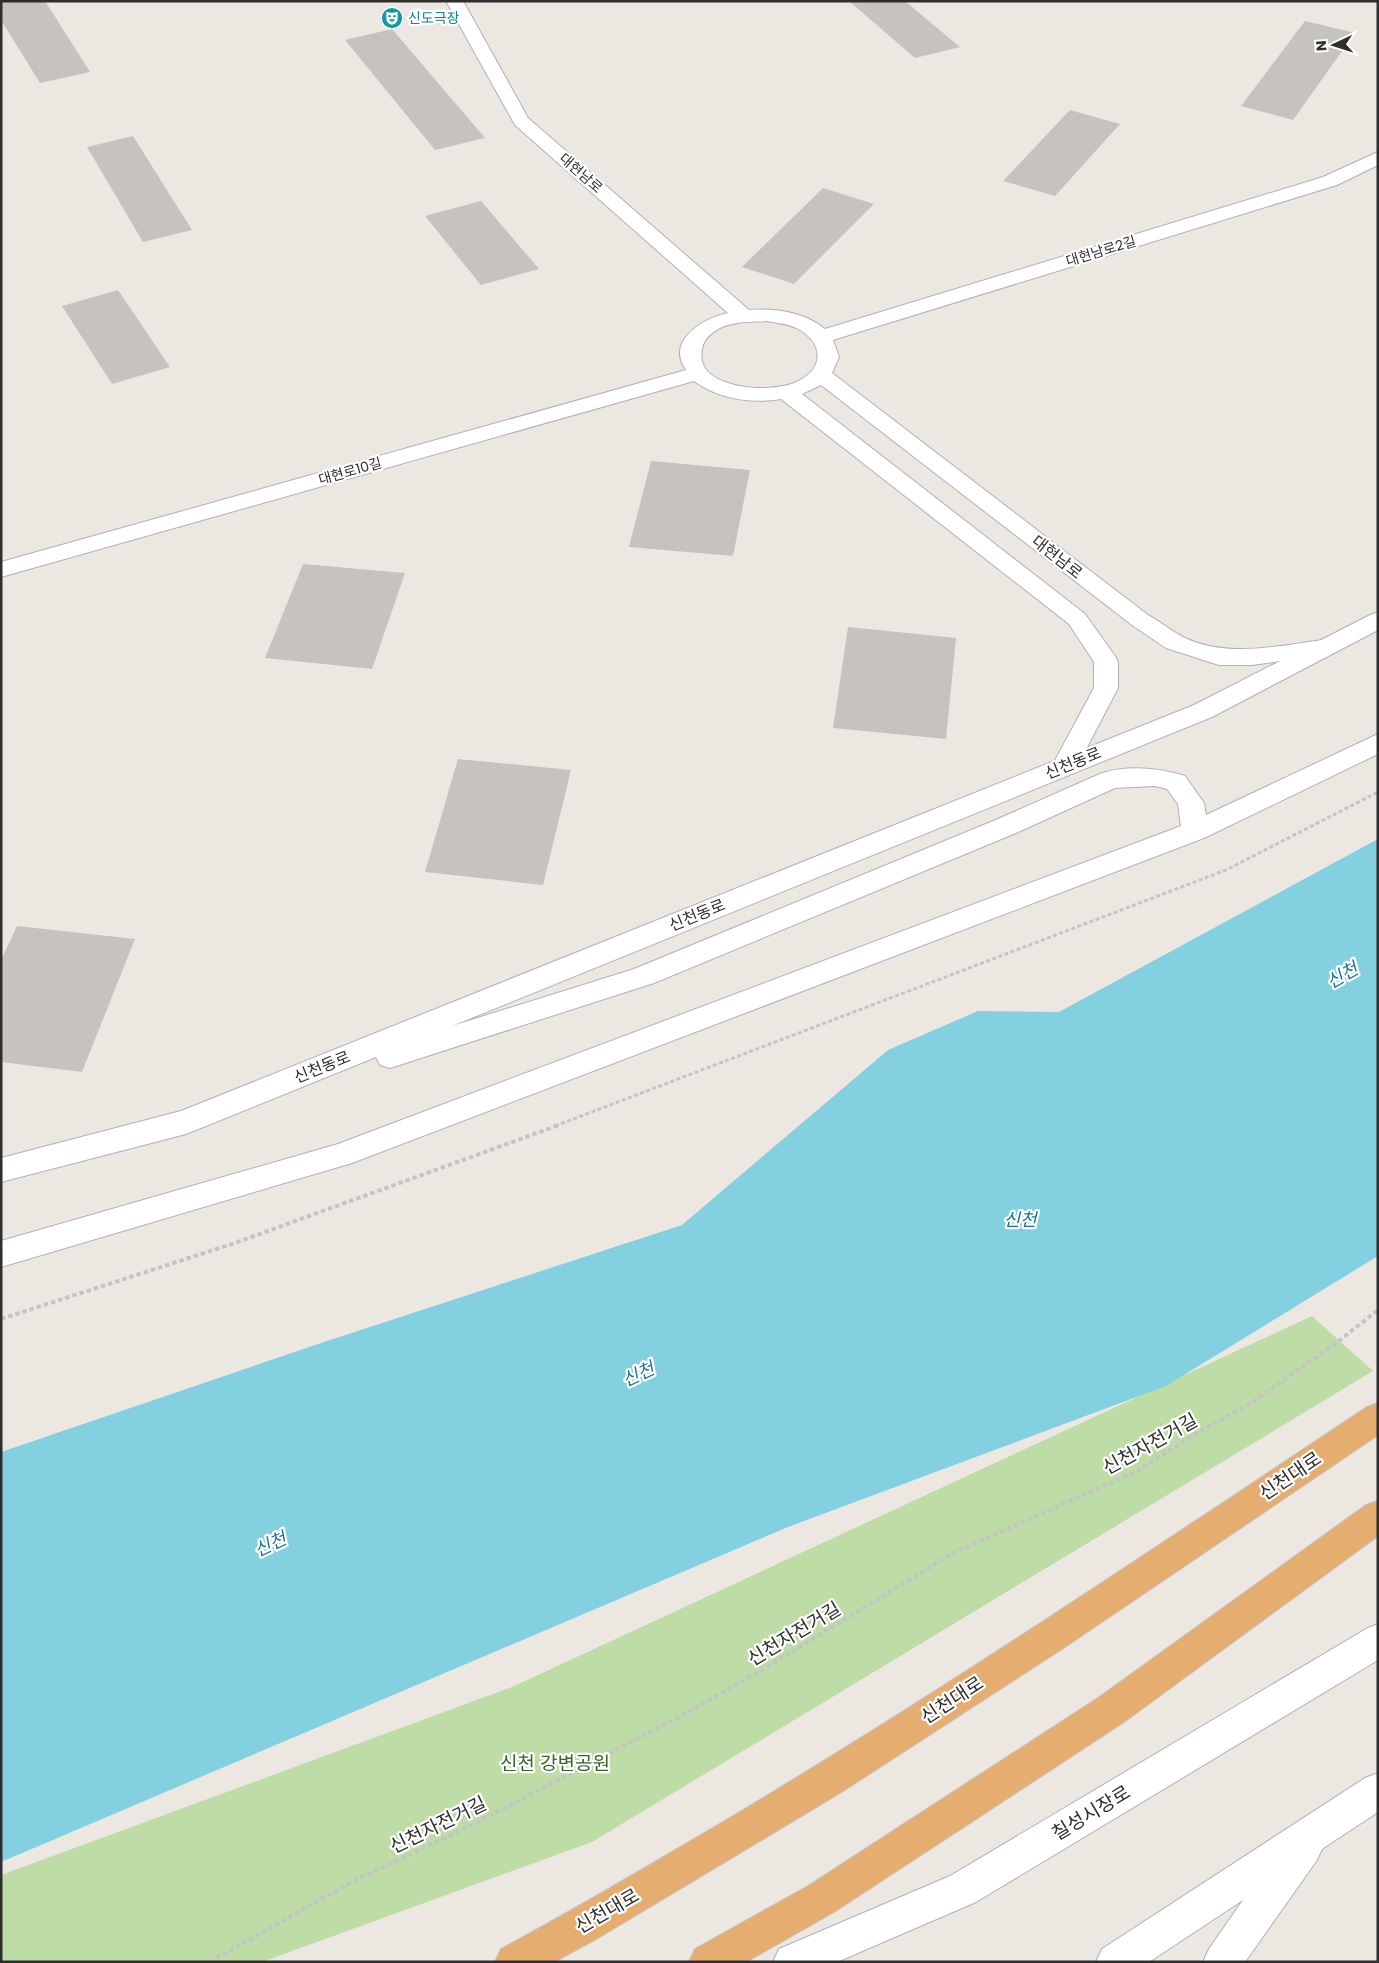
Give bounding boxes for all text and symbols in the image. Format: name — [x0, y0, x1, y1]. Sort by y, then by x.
theatre icon: 신도극장 — [380, 6, 404, 30]
place label: 신도극장 — [408, 8, 460, 28]
north arrow — [1309, 20, 1359, 70]
text: N — [1311, 40, 1331, 52]
street label: 대현남로 — [555, 149, 607, 198]
street label: 대현남로2길 — [1063, 231, 1139, 271]
street label: 대현로10길 — [316, 452, 384, 490]
street label: 대현남로 — [1027, 530, 1087, 584]
street label: 신천동로 — [1041, 741, 1105, 785]
street label: 신천동로 — [665, 893, 729, 937]
water label: 신천 — [1321, 955, 1365, 994]
street label: 신천동로 — [290, 1045, 354, 1089]
water label: 신천 — [1003, 1207, 1039, 1232]
water label: 신천 — [618, 1355, 661, 1392]
street label: 신천자전거길 — [1098, 1407, 1202, 1481]
street label: 신천대로 — [1253, 1445, 1327, 1507]
water label: 신천 — [250, 1525, 293, 1562]
street label: 신천자전거길 — [742, 1595, 846, 1673]
street label: 신천대로 — [915, 1670, 989, 1730]
park label: 신천 강변공원 — [500, 1750, 610, 1777]
street label: 칠성시장로 — [1047, 1779, 1135, 1847]
street label: 신천자전거길 — [385, 1790, 491, 1860]
street label: 신천대로 — [570, 1882, 644, 1940]

